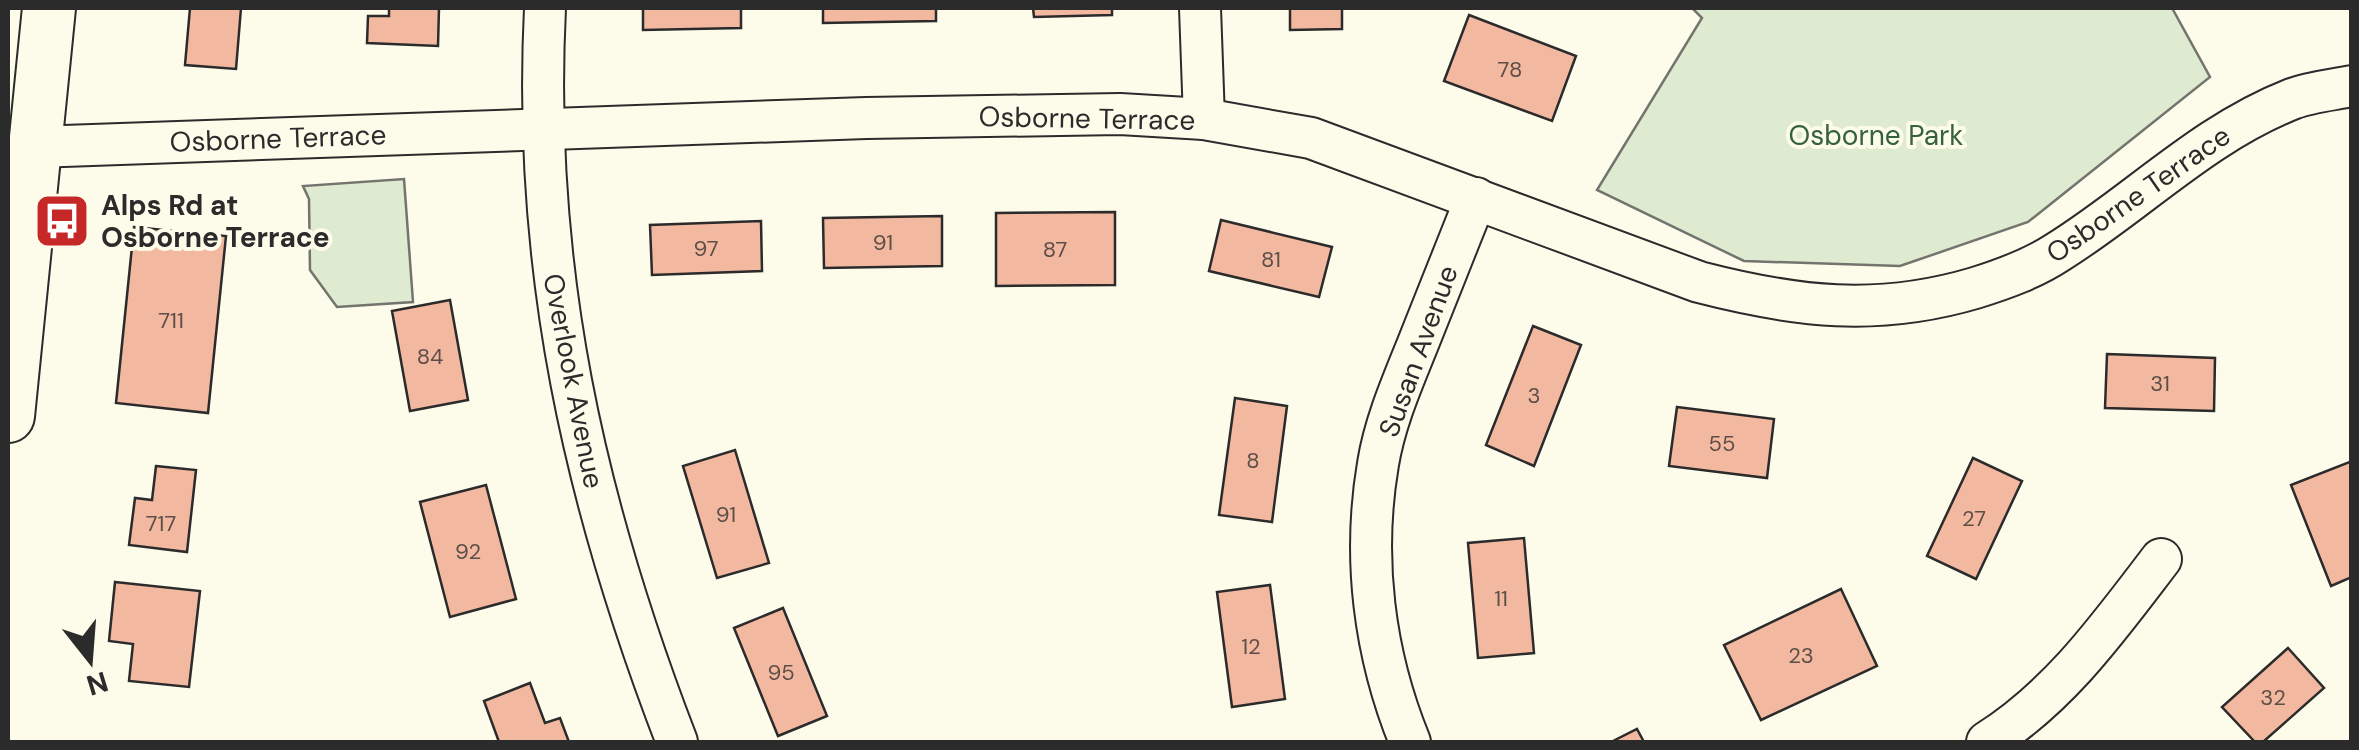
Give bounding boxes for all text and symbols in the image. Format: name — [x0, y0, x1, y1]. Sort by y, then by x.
house number: 78 — [1498, 55, 1522, 84]
street label: Osborne Terrace — [978, 98, 1196, 139]
street label: Osborne Terrace — [169, 116, 387, 161]
park label: Osborne Park — [1789, 117, 1963, 154]
street label: Osborne Terrace — [2039, 117, 2238, 272]
place label: Alps Rd at Osborne Terrace — [101, 187, 330, 256]
bus stop icon: Alps Rd at Osborne Terrace — [32, 191, 92, 251]
house number: 91 — [873, 228, 893, 257]
house number: 97 — [694, 234, 719, 263]
house number: 87 — [1043, 235, 1067, 264]
house number: 81 — [1261, 245, 1281, 274]
street label: Susan Avenue — [1370, 260, 1467, 442]
street label: Overlook Avenue — [535, 270, 612, 492]
house number: 711 — [158, 306, 184, 335]
house number: 84 — [417, 342, 443, 371]
house number: 31 — [2150, 369, 2170, 398]
house number: 3 — [1527, 381, 1541, 410]
house number: 55 — [1709, 429, 1735, 458]
house number: 8 — [1246, 446, 1260, 475]
house number: 91 — [716, 500, 736, 529]
house number: 27 — [1962, 504, 1986, 533]
house number: 717 — [146, 509, 176, 538]
house number: 92 — [455, 537, 481, 566]
house number: 11 — [1494, 584, 1508, 613]
north arrow — [40, 610, 140, 710]
house number: 12 — [1241, 632, 1261, 661]
house number: 23 — [1788, 641, 1814, 670]
house number: 95 — [767, 658, 795, 687]
text: N — [82, 663, 112, 704]
house number: 32 — [2260, 683, 2286, 712]

